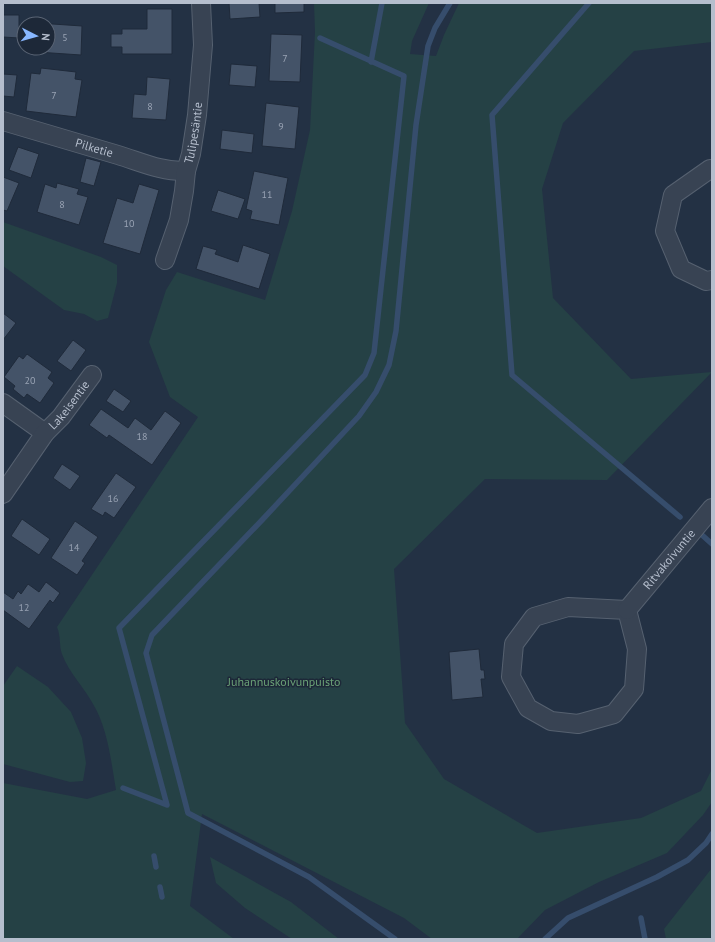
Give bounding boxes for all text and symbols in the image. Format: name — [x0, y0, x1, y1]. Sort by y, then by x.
north arrow — [16, 16, 56, 56]
house number: 5 — [62, 31, 68, 44]
text: N — [39, 33, 53, 41]
house number: 7 — [282, 52, 288, 65]
house number: 7 — [51, 89, 57, 102]
house number: 8 — [147, 100, 153, 113]
street label: Tulipesäntie — [181, 101, 205, 165]
house number: 9 — [278, 120, 284, 133]
street label: Pilketie — [74, 135, 115, 160]
house number: 11 — [262, 188, 272, 201]
house number: 8 — [59, 198, 65, 211]
house number: 10 — [124, 217, 135, 230]
house number: 20 — [25, 374, 36, 387]
street label: Lakeisentie — [45, 377, 92, 432]
house number: 18 — [137, 430, 147, 443]
house number: 16 — [108, 492, 118, 505]
street label: Ritvakoivuntie — [640, 526, 698, 592]
house number: 14 — [69, 541, 80, 554]
house number: 12 — [19, 601, 29, 614]
park label: Juhannuskoivunpuisto — [227, 674, 340, 689]

